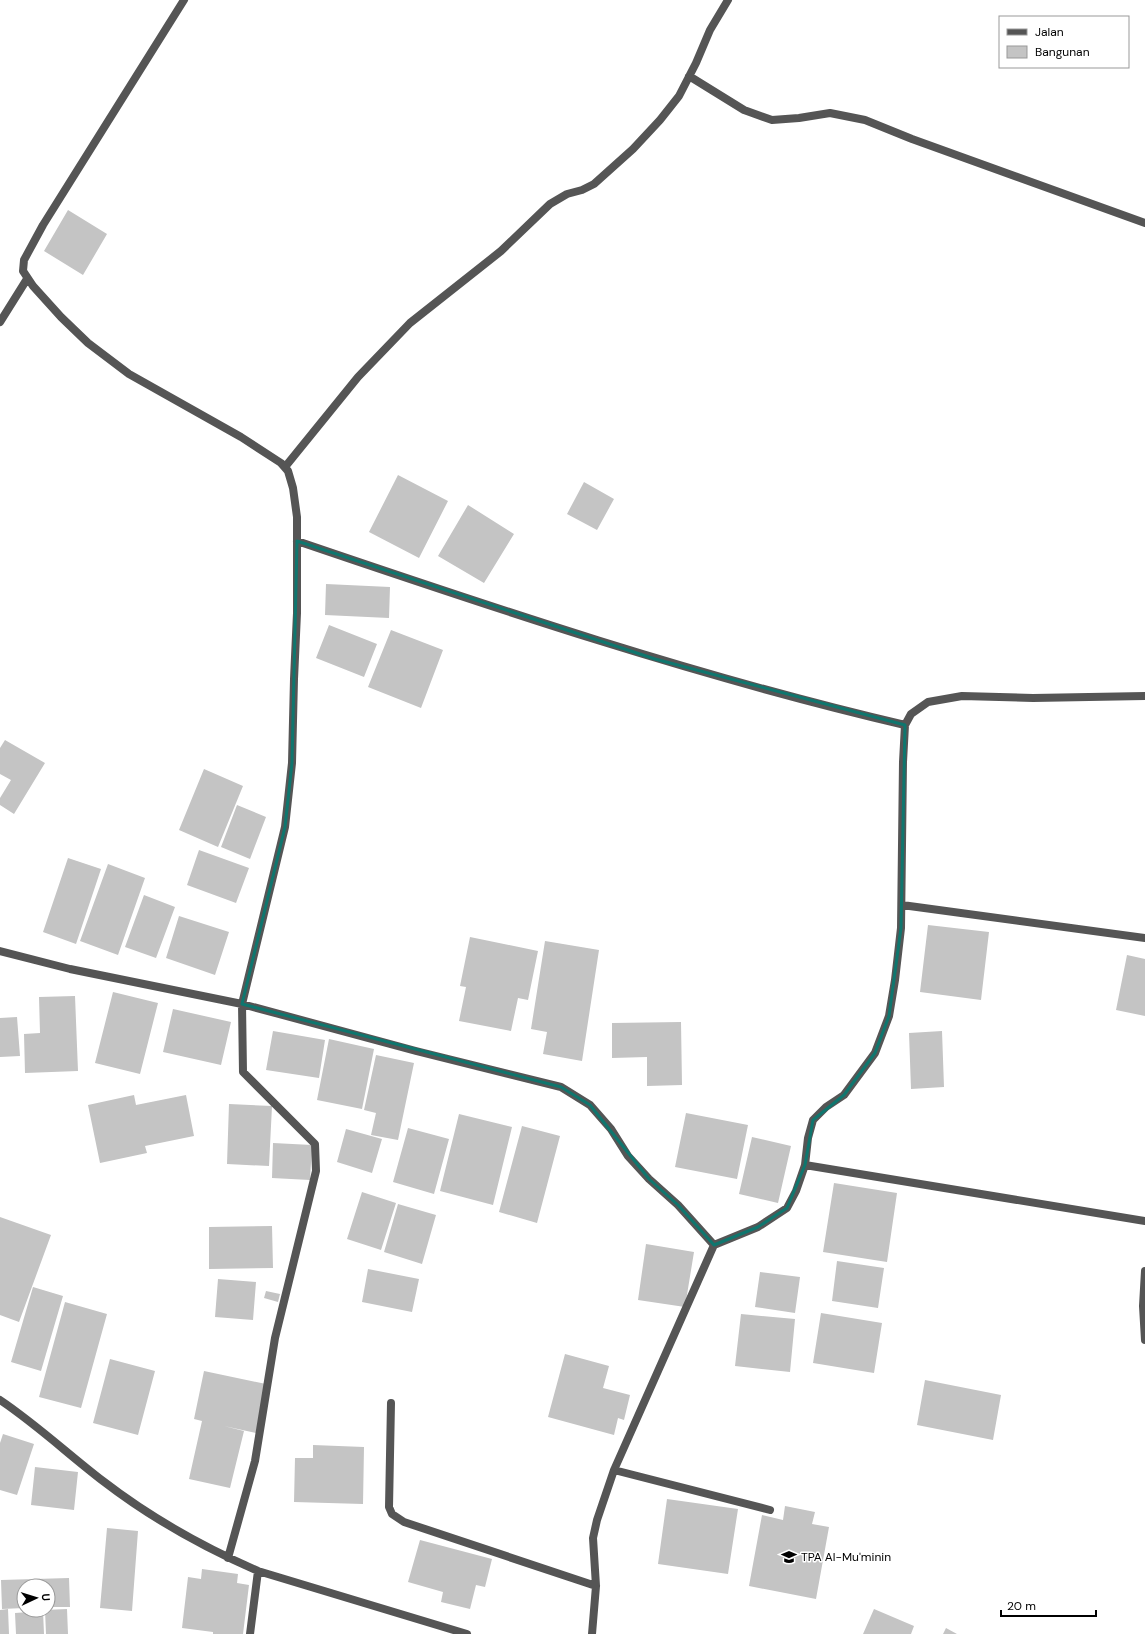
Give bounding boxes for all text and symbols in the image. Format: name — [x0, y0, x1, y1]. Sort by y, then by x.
legend — [999, 16, 1129, 68]
text: Jalan — [1035, 24, 1064, 40]
text: Bangunan — [1035, 44, 1090, 60]
school or university icon: TPA Al-Mu'minin — [780, 1548, 798, 1566]
place label: TPA Al-Mu'minin — [801, 1549, 891, 1565]
north arrow — [16, 1578, 56, 1618]
scale bar — [1001, 1592, 1096, 1618]
text: U — [39, 1593, 53, 1602]
text: 20 m — [1007, 1598, 1036, 1614]

